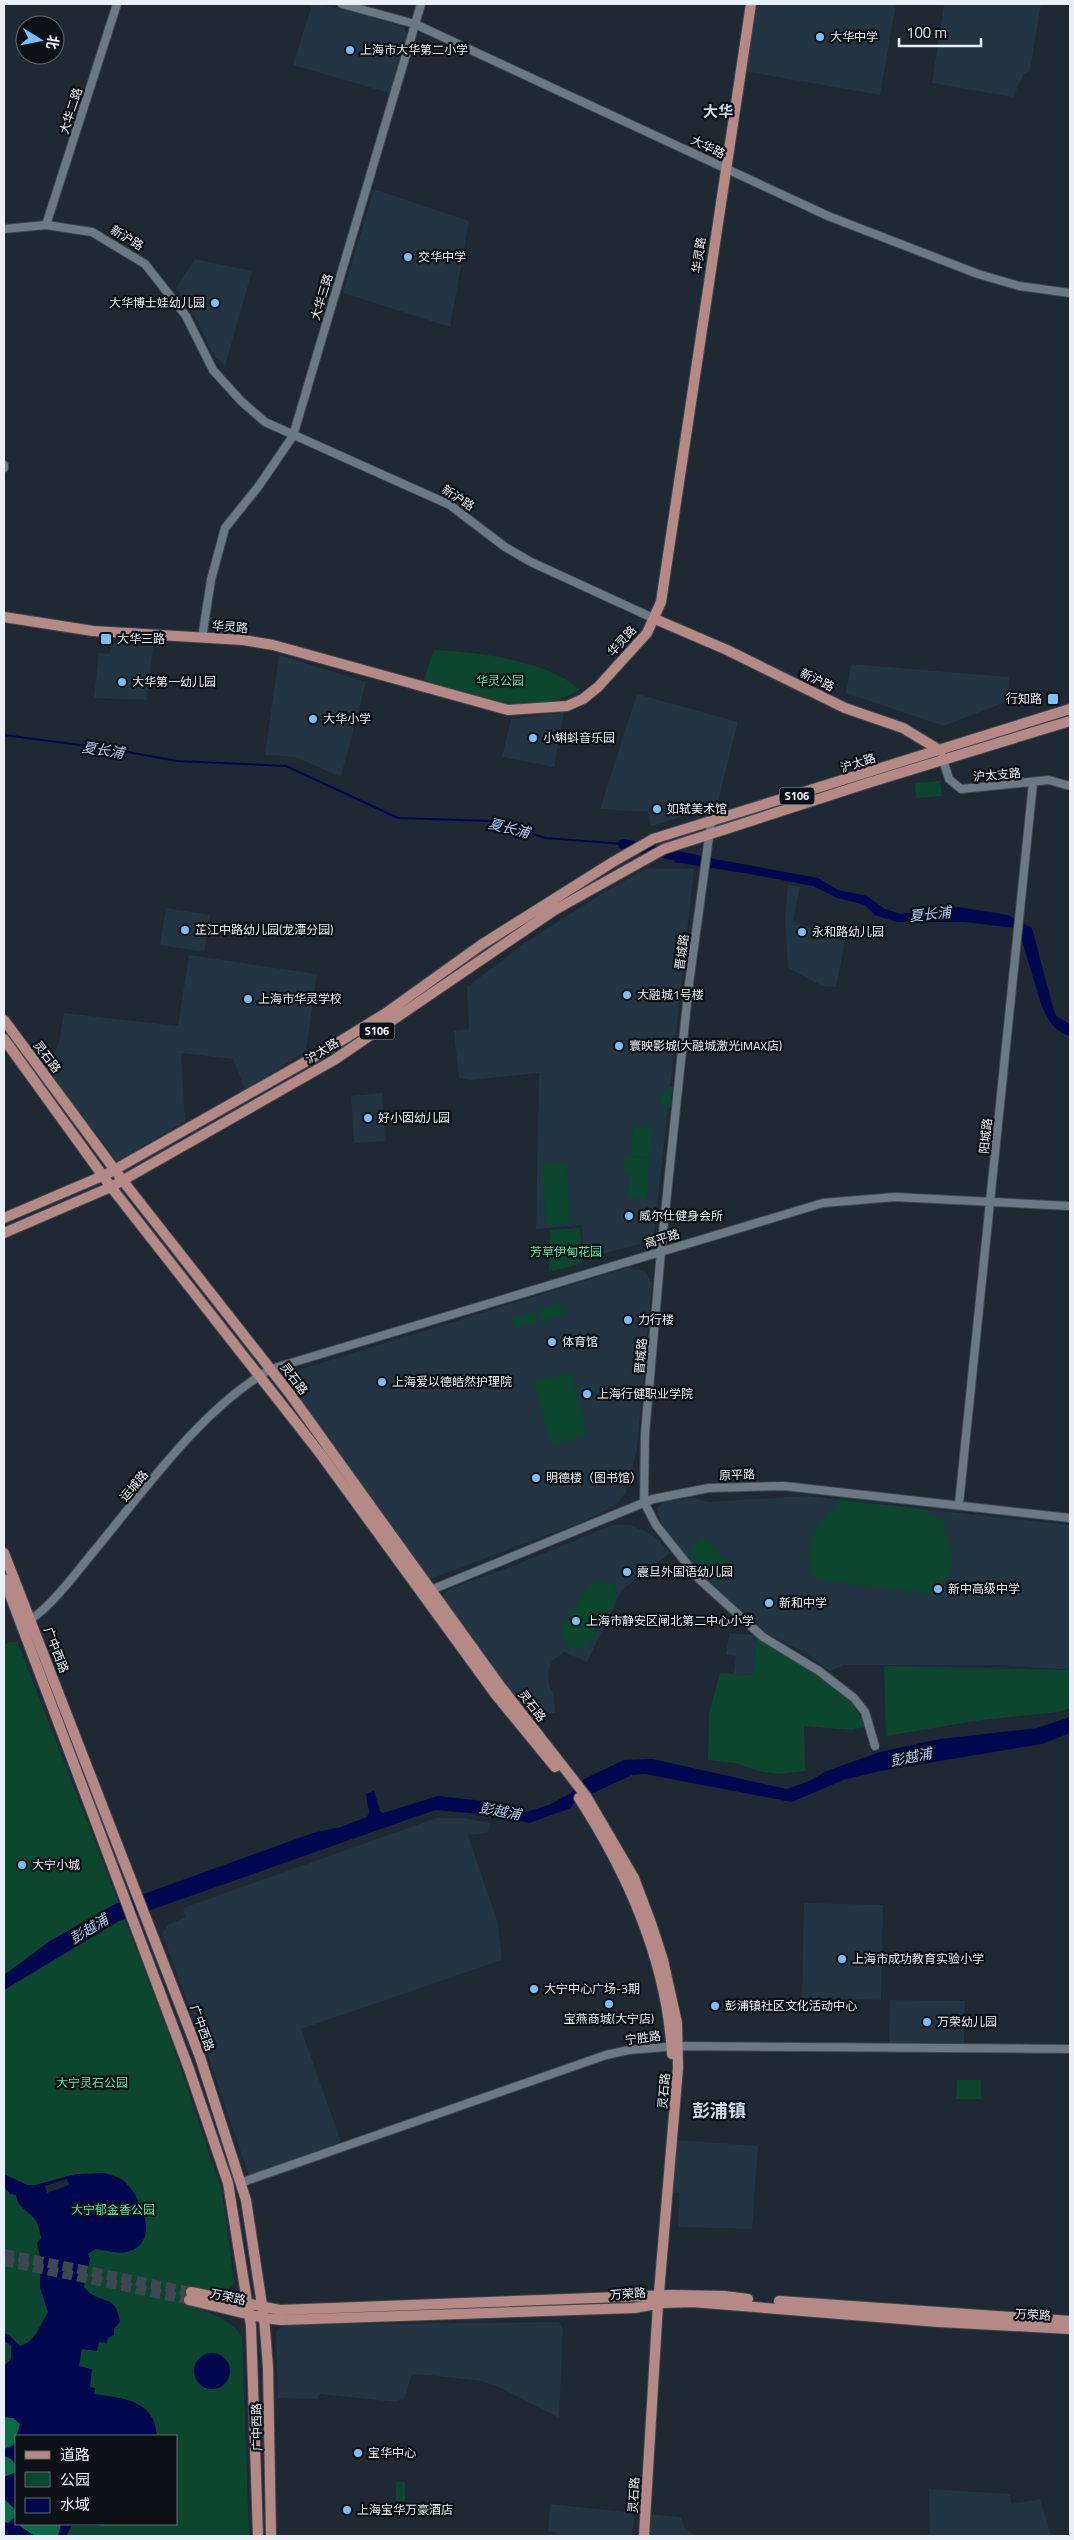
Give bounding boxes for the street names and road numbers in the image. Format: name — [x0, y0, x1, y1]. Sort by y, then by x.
street label: 大华二路 — [54, 85, 87, 137]
street label: 大华路 — [688, 130, 729, 163]
street label: 新沪路 — [107, 220, 148, 255]
street label: 华灵路 — [687, 236, 710, 274]
street label: 大华三路 — [305, 271, 338, 323]
street label: 新沪路 — [438, 480, 479, 515]
street label: 华灵路 — [211, 616, 249, 637]
street label: 华灵路 — [603, 621, 641, 660]
street label: 新沪路 — [797, 663, 838, 696]
street label: 沪太路 — [838, 748, 878, 777]
street label: 沪太支路 — [972, 763, 1022, 786]
road number: S106 — [780, 788, 814, 804]
street label: 晋城路 — [670, 933, 693, 971]
road number: S106 — [360, 1022, 394, 1040]
street label: 沪太路 — [301, 1033, 342, 1068]
street label: 灵石路 — [29, 1037, 66, 1077]
street label: 阳城路 — [974, 1117, 997, 1155]
street label: 高平路 — [642, 1224, 682, 1253]
street label: 晋城路 — [629, 1337, 652, 1375]
street label: 灵石路 — [276, 1359, 313, 1399]
street label: 原平路 — [719, 1464, 755, 1485]
street label: 运城路 — [115, 1466, 152, 1506]
street label: 广中西路 — [39, 1624, 74, 1676]
street label: 灵石路 — [514, 1686, 551, 1726]
street label: 广中西路 — [185, 2002, 220, 2054]
street label: 宁胜路 — [624, 2026, 662, 2049]
street label: 灵石路 — [652, 2072, 675, 2110]
street label: 万荣路 — [209, 2283, 248, 2310]
street label: 万荣路 — [609, 2283, 647, 2304]
street label: 万荣路 — [1015, 2304, 1052, 2325]
street label: 广中西路 — [247, 2403, 266, 2451]
street label: 灵石路 — [623, 2476, 644, 2513]

